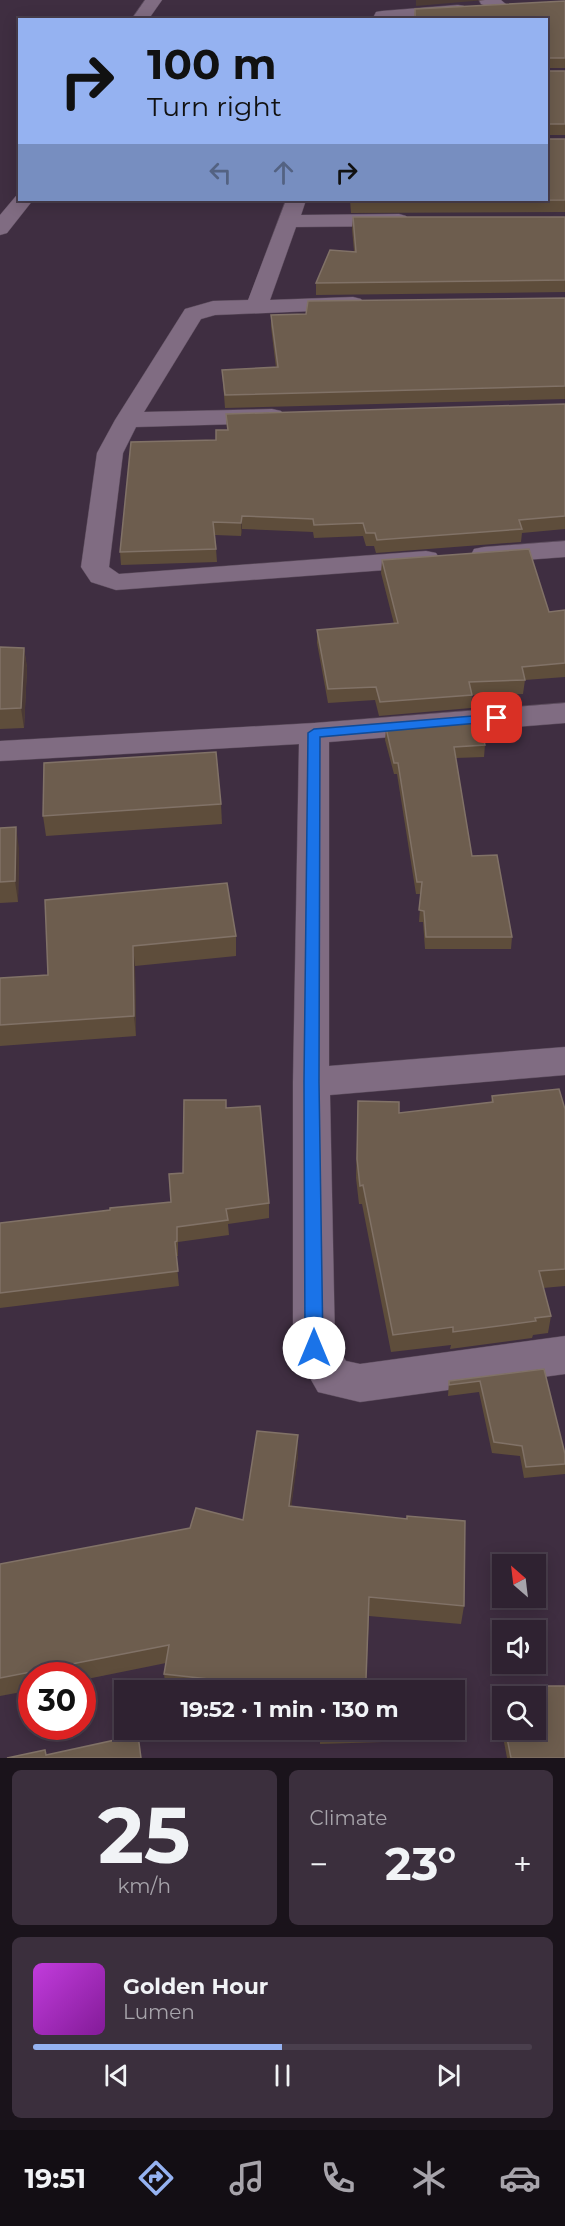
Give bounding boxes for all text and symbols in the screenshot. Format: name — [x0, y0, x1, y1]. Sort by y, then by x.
text: 100 m — [147, 38, 276, 90]
icon: right — [48, 42, 126, 120]
text: Turn right — [147, 90, 282, 123]
icon: left — [204, 156, 237, 189]
icon: ahead — [267, 156, 300, 189]
icon: right — [330, 156, 363, 189]
pin — [471, 692, 522, 743]
icon: arrive — [480, 701, 513, 734]
position arrow — [282, 1316, 346, 1380]
north arrow — [492, 1554, 546, 1608]
map controls — [492, 1554, 546, 1740]
button: sound — [492, 1620, 546, 1674]
speed limit sign: 30 — [18, 1662, 96, 1740]
button: search — [492, 1686, 546, 1740]
text: 19:52 · 1 min · 130 m — [180, 1696, 399, 1723]
text: 25 — [98, 1787, 190, 1883]
text: Climate — [310, 1806, 387, 1830]
text: 23° — [385, 1836, 456, 1891]
text: − — [310, 1844, 328, 1884]
text: + — [513, 1844, 532, 1884]
text: km/h — [118, 1874, 171, 1898]
text: Golden Hour — [123, 1973, 268, 2000]
text: Lumen — [123, 2000, 195, 2024]
icon: previous — [100, 2059, 133, 2092]
icon: pause — [266, 2059, 299, 2092]
icon: next — [432, 2059, 465, 2092]
icon: directions — [135, 2157, 177, 2199]
icon: music — [226, 2157, 268, 2199]
icon: phone — [317, 2157, 359, 2199]
icon: climate — [408, 2157, 450, 2199]
icon: car — [499, 2157, 541, 2199]
text: 19:51 — [24, 2162, 86, 2195]

